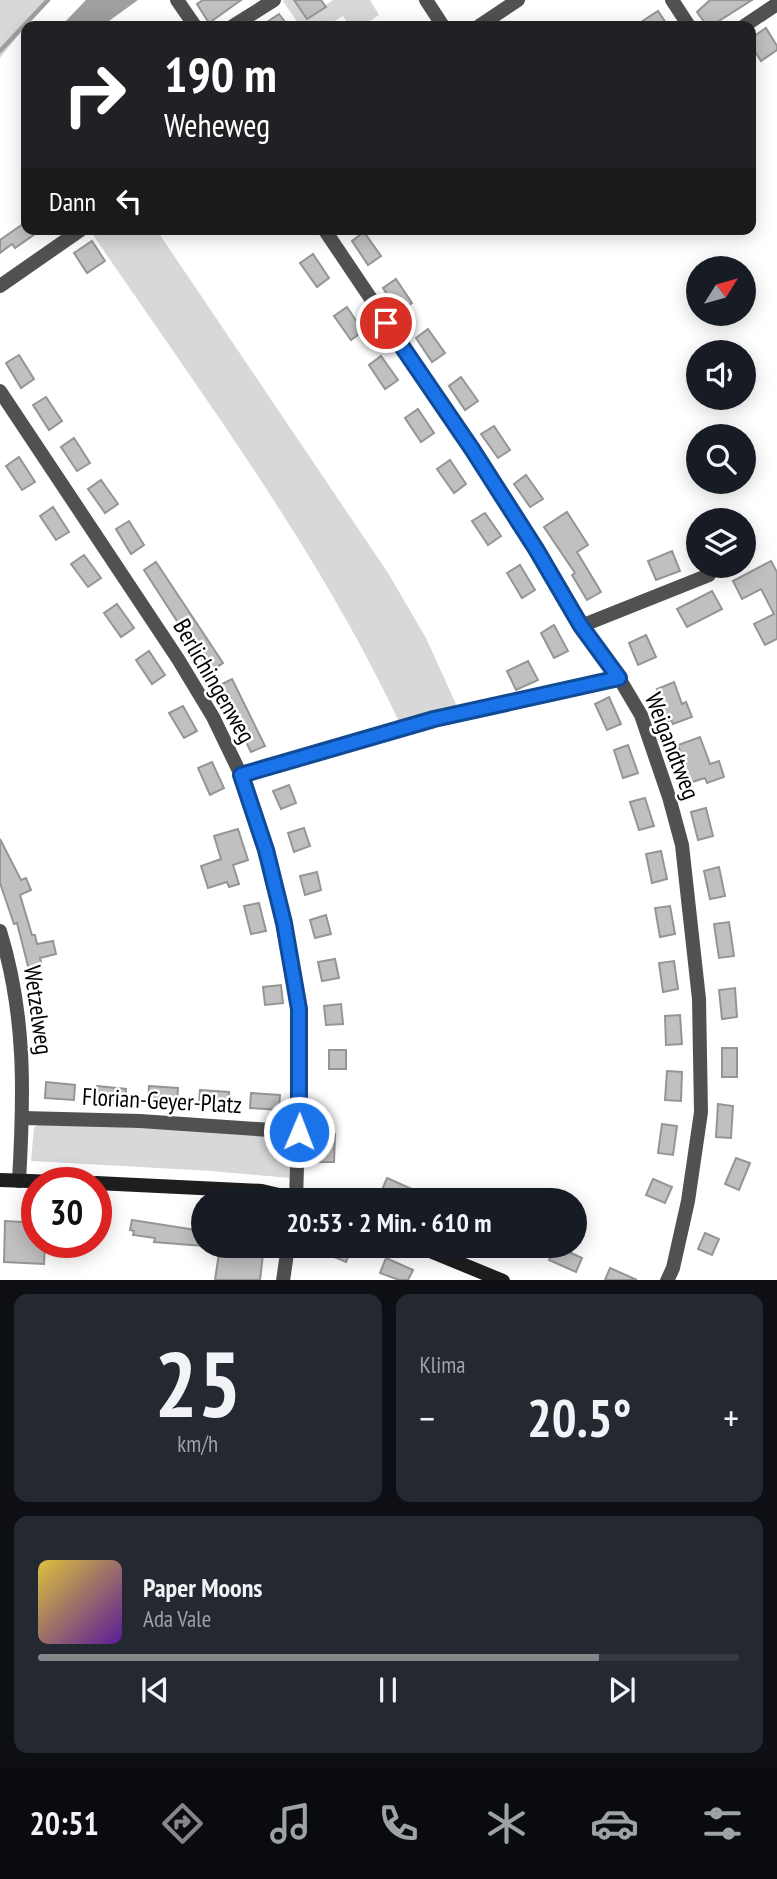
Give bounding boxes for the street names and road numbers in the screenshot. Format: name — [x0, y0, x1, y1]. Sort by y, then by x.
street label: Berlichingenweg — [166, 613, 262, 748]
street label: Weigandtweg — [638, 688, 707, 804]
street label: Wetzelweg — [17, 963, 60, 1056]
street label: Florian-Geyer-Platz — [81, 1081, 243, 1120]

